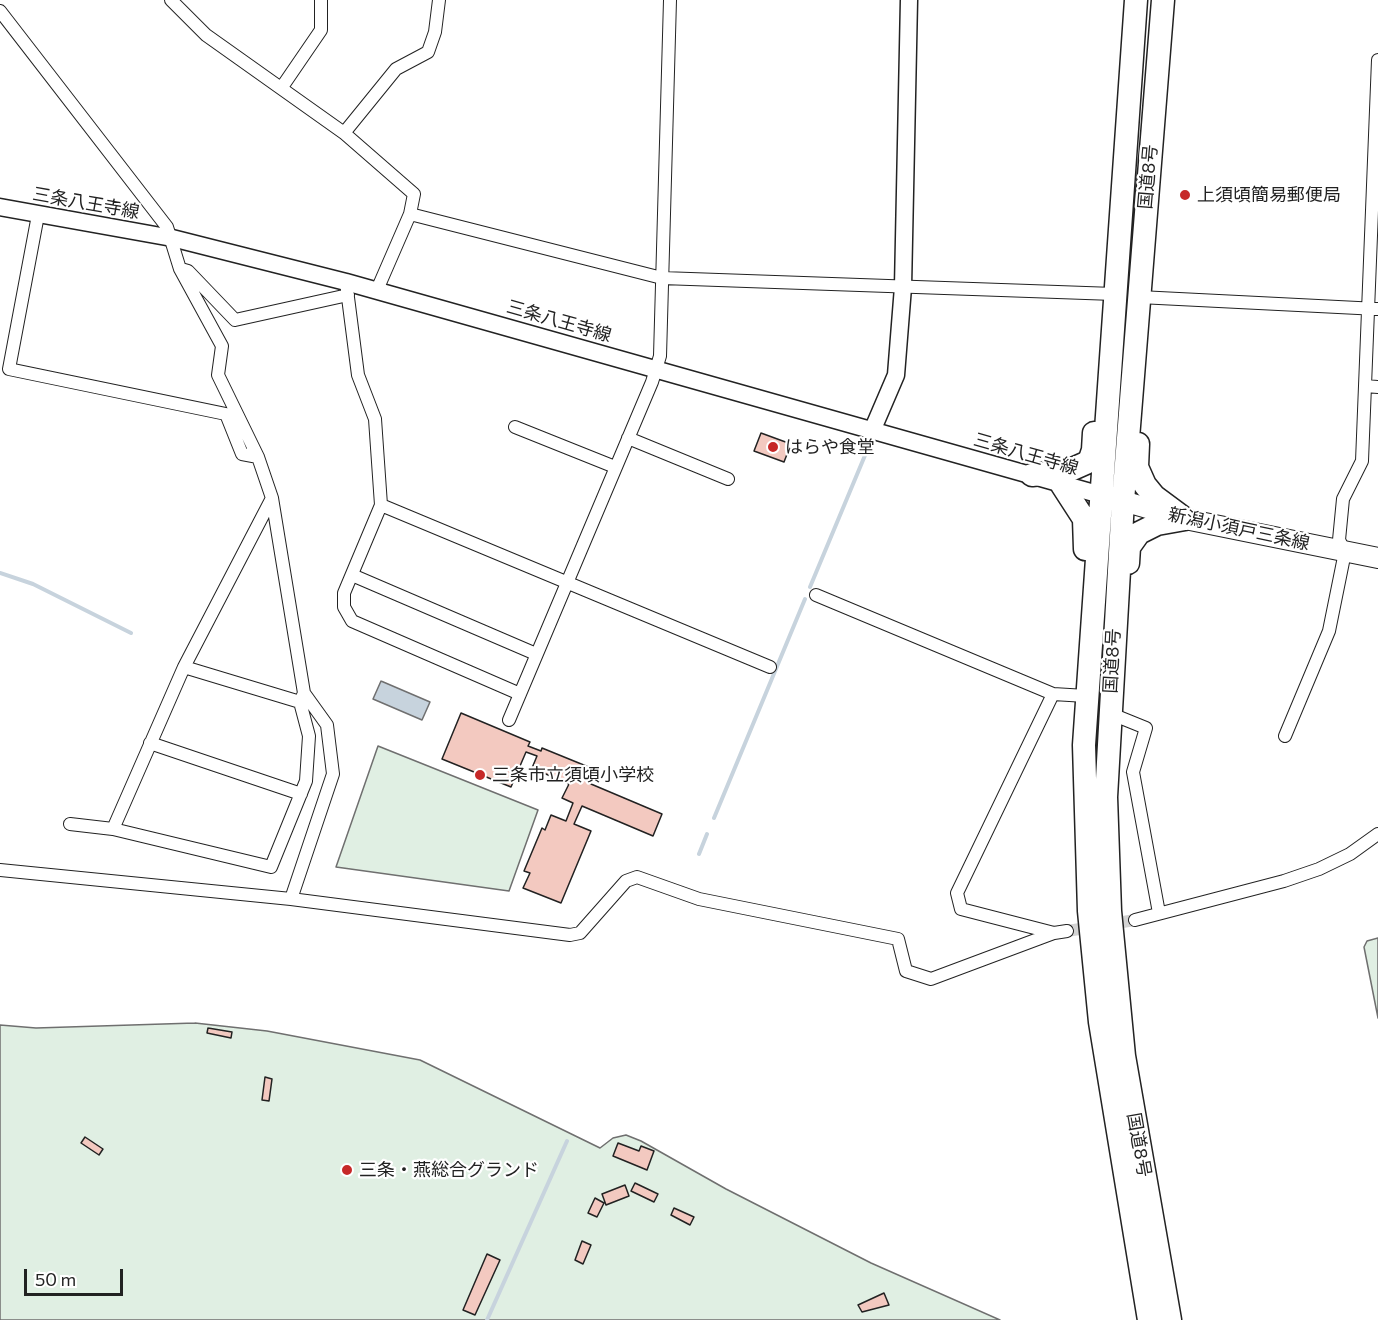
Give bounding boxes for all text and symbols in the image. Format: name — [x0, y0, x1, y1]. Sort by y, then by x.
street label: 国道8号 — [1134, 144, 1162, 210]
street label: 三条八王寺線 — [31, 183, 141, 223]
place label: 上須頃簡易郵便局 — [1197, 184, 1341, 206]
marker: 上須頃簡易郵便局 — [1178, 188, 1192, 202]
street label: 三条八王寺線 — [504, 296, 614, 346]
street label: 三条八王寺線 — [971, 429, 1081, 479]
place label: はらや食堂 — [785, 436, 875, 458]
marker: はらや食堂 — [766, 440, 780, 454]
street label: 新潟小須戸三条線 — [1166, 503, 1312, 555]
street label: 国道8号 — [1100, 628, 1124, 694]
place label: 三条市立須頃小学校 — [492, 764, 654, 786]
marker: 三条市立須頃小学校 — [473, 768, 487, 782]
street label: 国道8号 — [1123, 1111, 1155, 1179]
place label: 三条・燕総合グランド — [359, 1159, 539, 1181]
marker: 三条・燕総合グランド — [340, 1163, 354, 1177]
scale bar — [27, 1257, 126, 1295]
text: 50 m — [35, 1268, 76, 1290]

